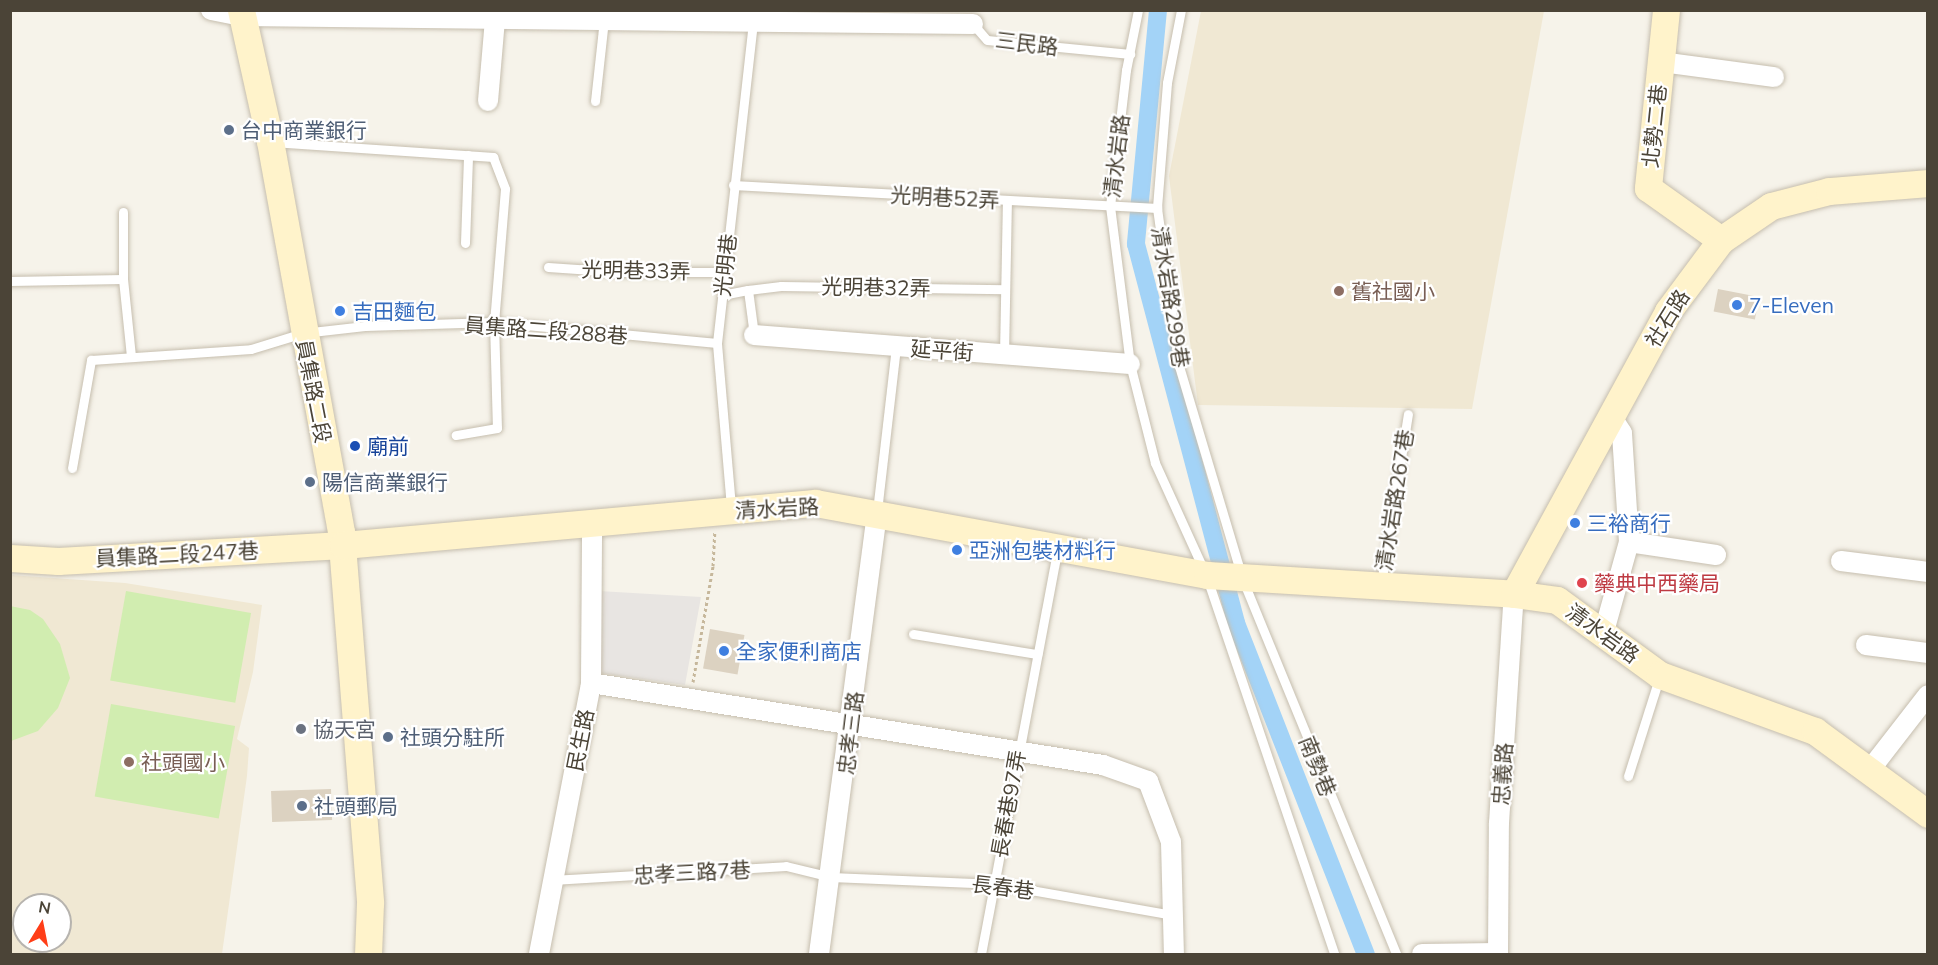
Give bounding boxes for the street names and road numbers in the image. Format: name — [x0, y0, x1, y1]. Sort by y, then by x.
street label: 三民路 — [994, 27, 1060, 59]
street label: 北勢二巷 — [1637, 83, 1671, 169]
street label: 清水岩路 — [1098, 113, 1134, 199]
street label: 光明巷52弄 — [890, 182, 1000, 212]
street label: 清水岩路299巷 — [1147, 225, 1195, 369]
street label: 光明巷 — [709, 232, 741, 298]
street label: 光明巷33弄 — [581, 256, 691, 284]
street label: 光明巷32弄 — [821, 273, 931, 301]
street label: 社石路 — [1640, 285, 1694, 351]
street label: 員集路二段288巷 — [463, 312, 629, 348]
street label: 延平街 — [910, 335, 974, 365]
street label: 員集路二段 — [292, 337, 336, 445]
street label: 清水岩路267巷 — [1370, 428, 1418, 572]
street label: 清水岩路 — [734, 493, 820, 523]
street label: 員集路二段247巷 — [95, 537, 259, 571]
street label: 清水岩路 — [1562, 598, 1644, 668]
street label: 忠孝三路 — [832, 690, 868, 776]
street label: 民生路 — [562, 707, 598, 773]
street label: 南勢巷 — [1295, 732, 1341, 800]
street label: 忠義路 — [1487, 742, 1517, 806]
street label: 長春巷97弄 — [986, 748, 1030, 860]
street label: 忠孝三路7巷 — [633, 856, 751, 888]
street label: 長春巷 — [970, 871, 1036, 903]

